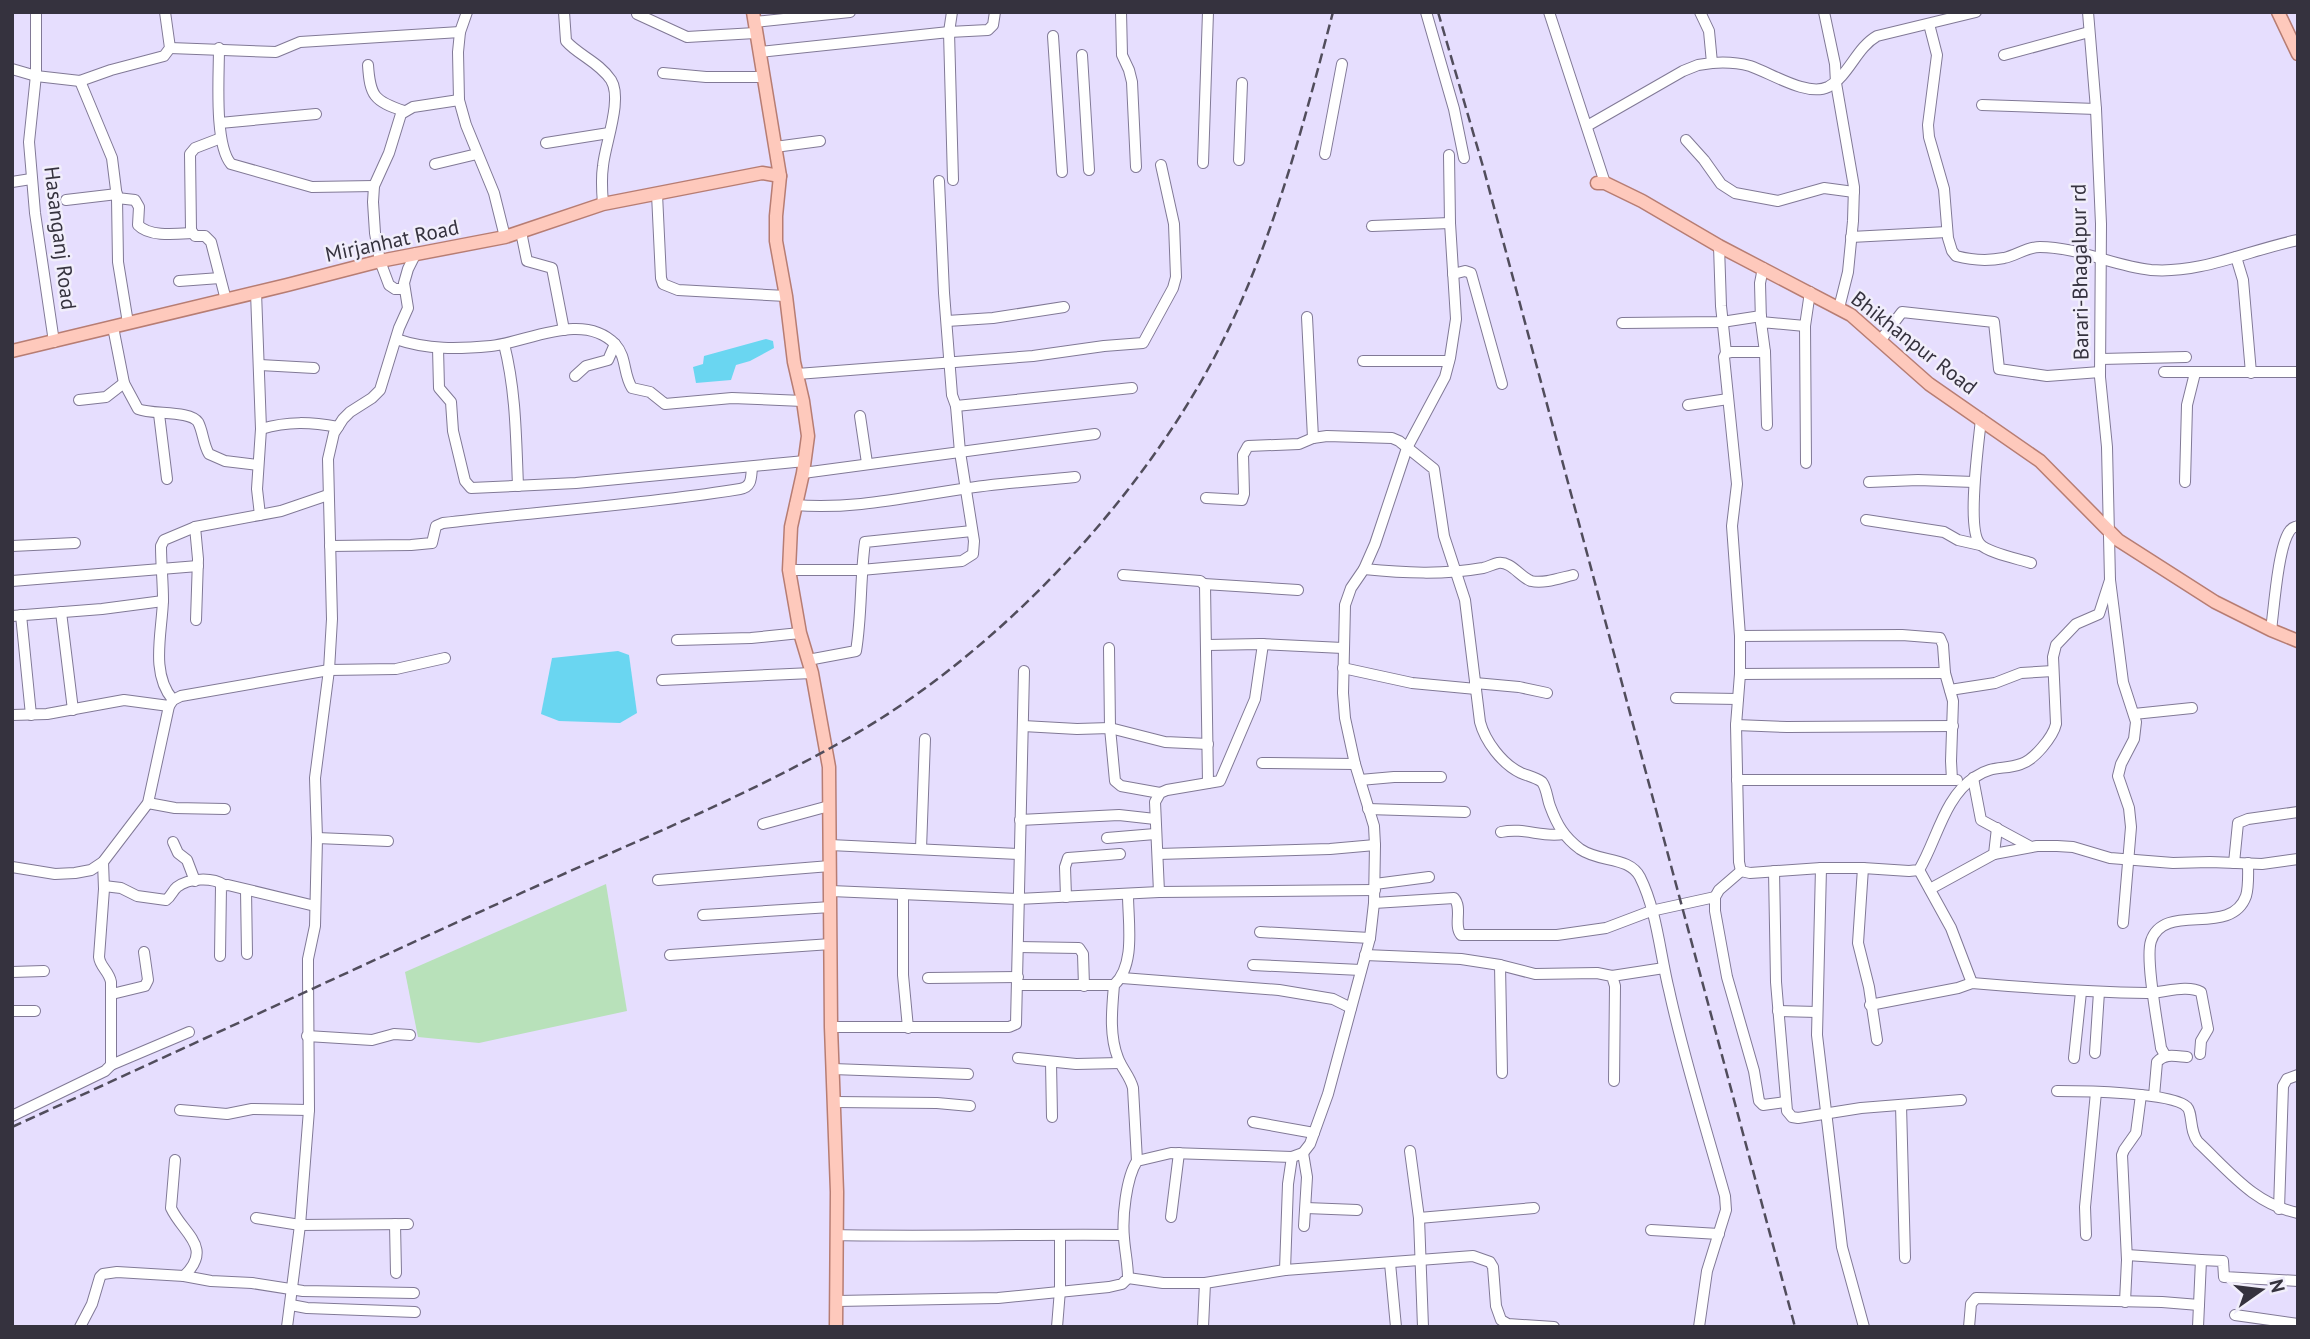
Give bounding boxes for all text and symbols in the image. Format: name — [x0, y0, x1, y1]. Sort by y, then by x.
street label: Hasanganj Road — [38, 165, 83, 311]
street label: Barari-Bhagalpur rd — [2064, 184, 2095, 360]
street label: Mirjanhat Road — [323, 213, 461, 268]
street label: Bhikhanpur Road — [1846, 285, 1983, 400]
north arrow — [2226, 1255, 2296, 1325]
text: N — [2264, 1277, 2291, 1295]

